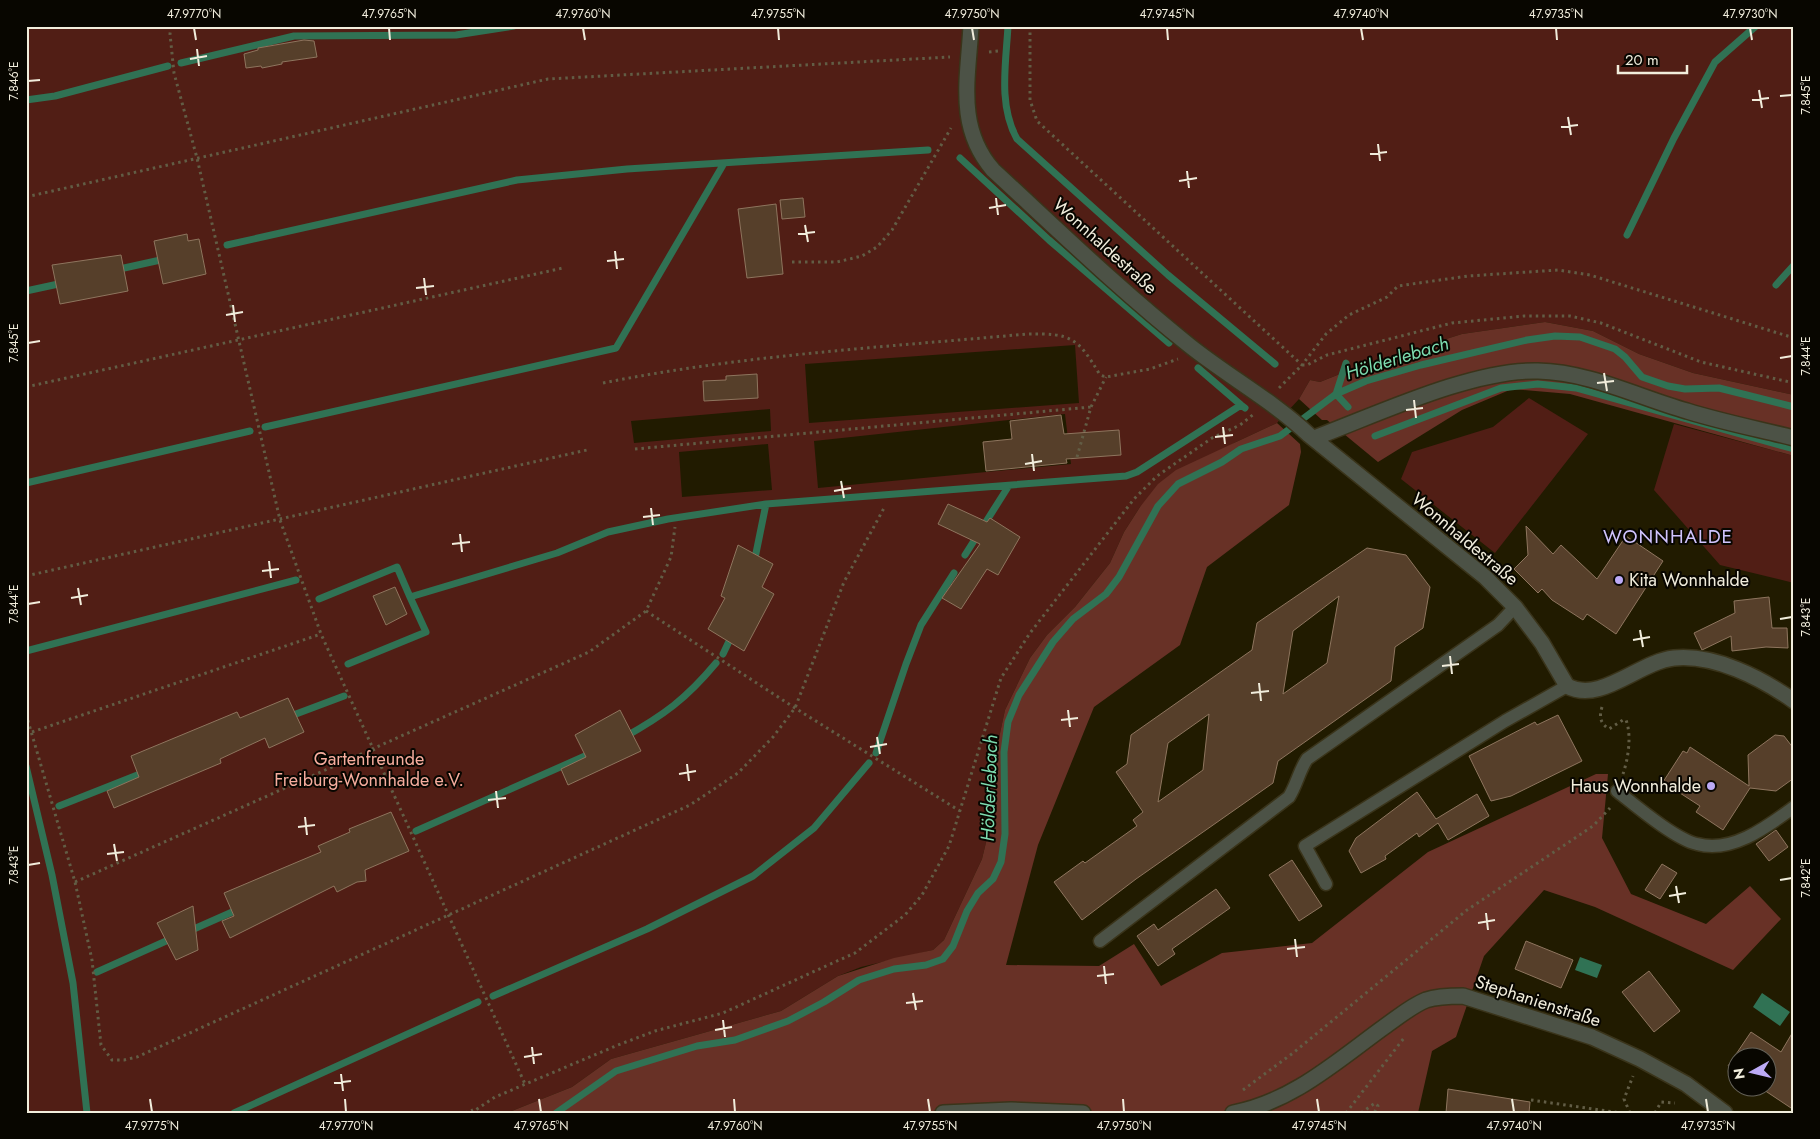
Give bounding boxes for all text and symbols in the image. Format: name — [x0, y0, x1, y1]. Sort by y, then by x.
text: 47.9770°N — [167, 5, 221, 23]
text: 47.9765°N — [362, 5, 416, 23]
text: 47.9760°N — [555, 5, 611, 23]
text: 47.9755°N — [751, 5, 805, 23]
text: 47.9750°N — [944, 5, 1000, 23]
text: 47.9745°N — [1140, 5, 1194, 23]
text: 47.9740°N — [1333, 5, 1389, 23]
text: 47.9735°N — [1529, 5, 1583, 23]
text: 47.9730°N — [1723, 5, 1777, 23]
scale bar — [1618, 42, 1686, 74]
text: 20 m — [1625, 49, 1659, 71]
text: 7.846°E — [5, 61, 23, 101]
text: 7.845°E — [1797, 76, 1815, 114]
street label: Wonnhaldestraße — [1047, 192, 1163, 300]
text: 7.845°E — [5, 324, 23, 362]
water label: Hölderlebach — [1342, 329, 1452, 387]
text: 7.844°E — [1797, 336, 1815, 376]
street label: Wonnhaldestraße — [1406, 486, 1524, 592]
district label: WONNHALDE — [1603, 523, 1733, 550]
place label: Kita Wonnhalde — [1629, 567, 1749, 593]
marker: Kita Wonnhalde — [1613, 574, 1625, 586]
text: 7.844°E — [5, 584, 23, 624]
text: 7.843°E — [1797, 598, 1815, 636]
water label: Hölderlebach — [974, 734, 1004, 842]
park label: Gartenfreunde Freiburg-Wonnhalde e.V. — [274, 746, 464, 793]
place label: Haus Wonnhalde — [1570, 773, 1701, 799]
marker: Haus Wonnhalde — [1705, 780, 1717, 792]
text: 7.843°E — [5, 846, 23, 884]
text: 7.842°E — [1797, 858, 1815, 898]
street label: Stephanienstraße — [1472, 968, 1604, 1034]
north arrow — [1728, 1046, 1778, 1096]
text: N — [1728, 1067, 1750, 1081]
text: 47.9775°N — [125, 1117, 179, 1135]
text: 47.9770°N — [319, 1117, 373, 1135]
text: 47.9765°N — [514, 1117, 568, 1135]
text: 47.9760°N — [707, 1117, 763, 1135]
text: 47.9755°N — [903, 1117, 957, 1135]
text: 47.9750°N — [1096, 1117, 1152, 1135]
text: 47.9745°N — [1292, 1117, 1346, 1135]
text: 47.9740°N — [1486, 1117, 1542, 1135]
text: 47.9735°N — [1681, 1117, 1735, 1135]

